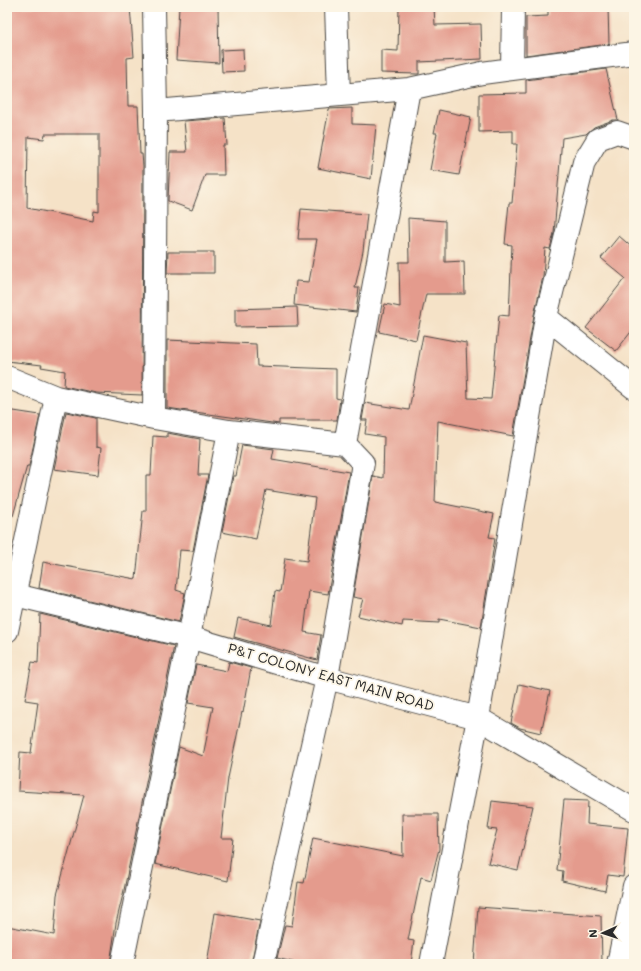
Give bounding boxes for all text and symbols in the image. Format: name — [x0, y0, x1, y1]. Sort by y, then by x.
street label: P&T COLONY EAST MAIN ROAD — [226, 638, 436, 715]
north arrow — [583, 913, 623, 953]
text: N — [585, 929, 600, 938]

